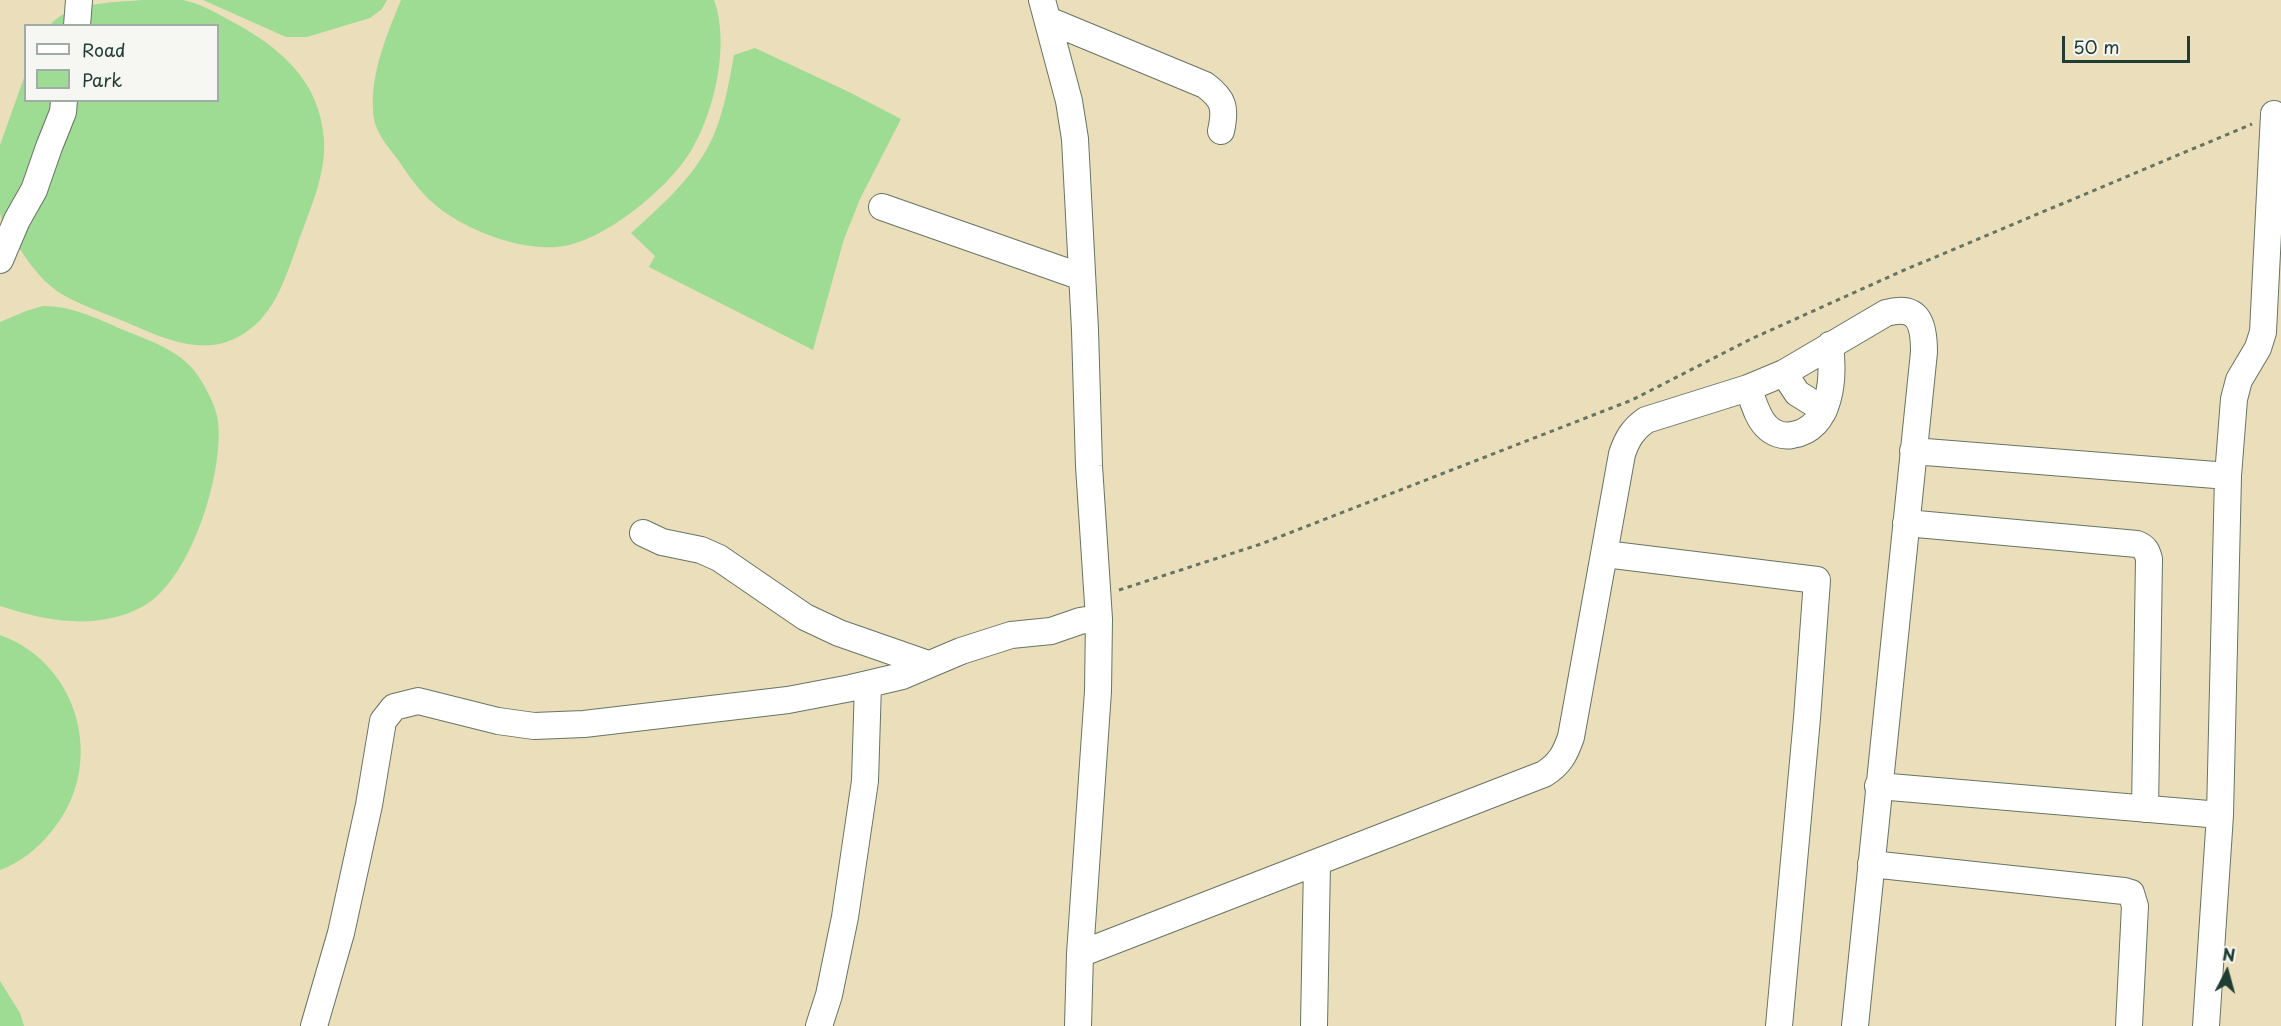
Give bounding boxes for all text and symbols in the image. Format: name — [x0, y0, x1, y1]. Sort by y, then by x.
legend — [24, 24, 219, 102]
scale bar — [2065, 24, 2192, 62]
text: 50 m — [2073, 33, 2120, 60]
text: Road — [82, 36, 126, 63]
text: Park — [82, 66, 122, 93]
north arrow — [2197, 942, 2257, 1002]
text: N — [2221, 942, 2236, 967]

